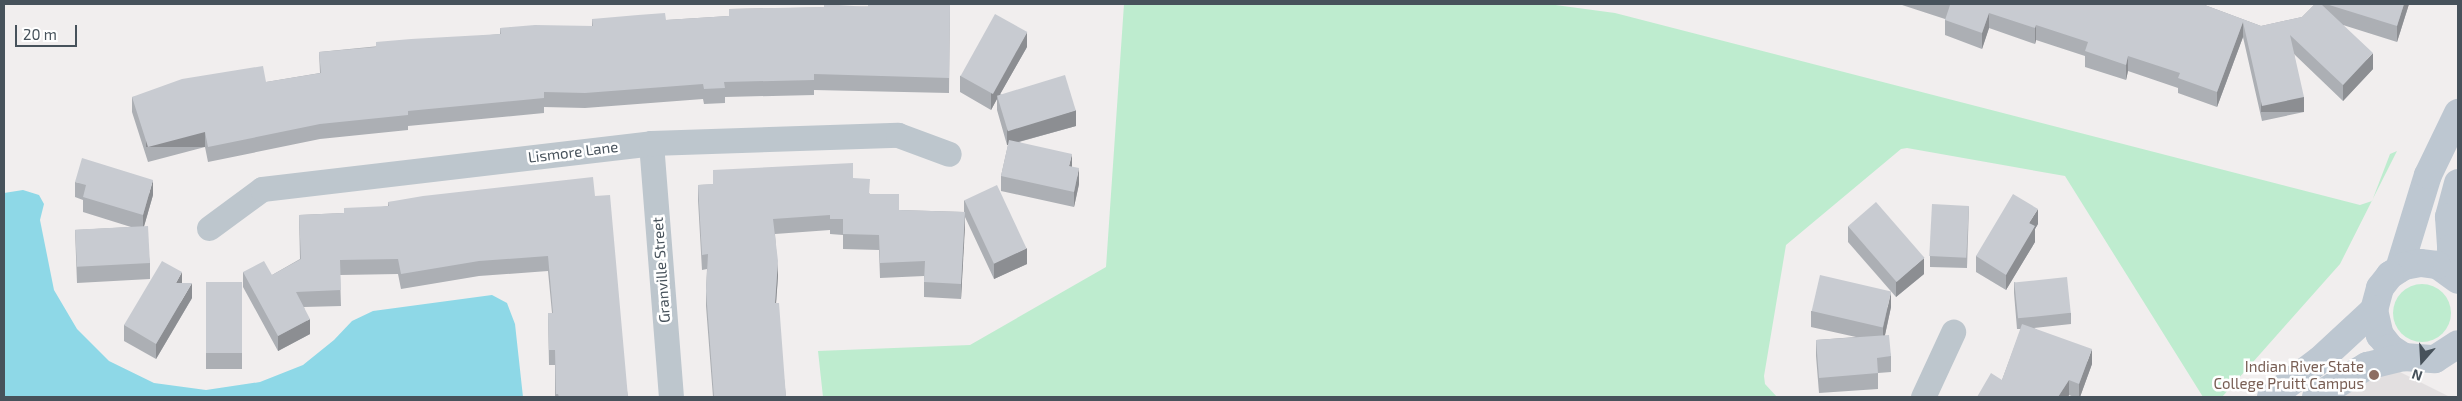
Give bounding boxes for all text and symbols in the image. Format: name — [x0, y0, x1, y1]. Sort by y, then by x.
scale bar — [18, 15, 80, 47]
text: 20 m — [23, 25, 57, 43]
street label: Lismore Lane — [527, 138, 619, 166]
street label: Granville Street — [648, 216, 674, 324]
north arrow — [2397, 336, 2447, 386]
place label: Indian River State College Pruitt Campus — [2214, 357, 2364, 392]
text: N — [2409, 366, 2425, 385]
marker: Indian River State College Pruitt Campus — [2368, 369, 2380, 381]

